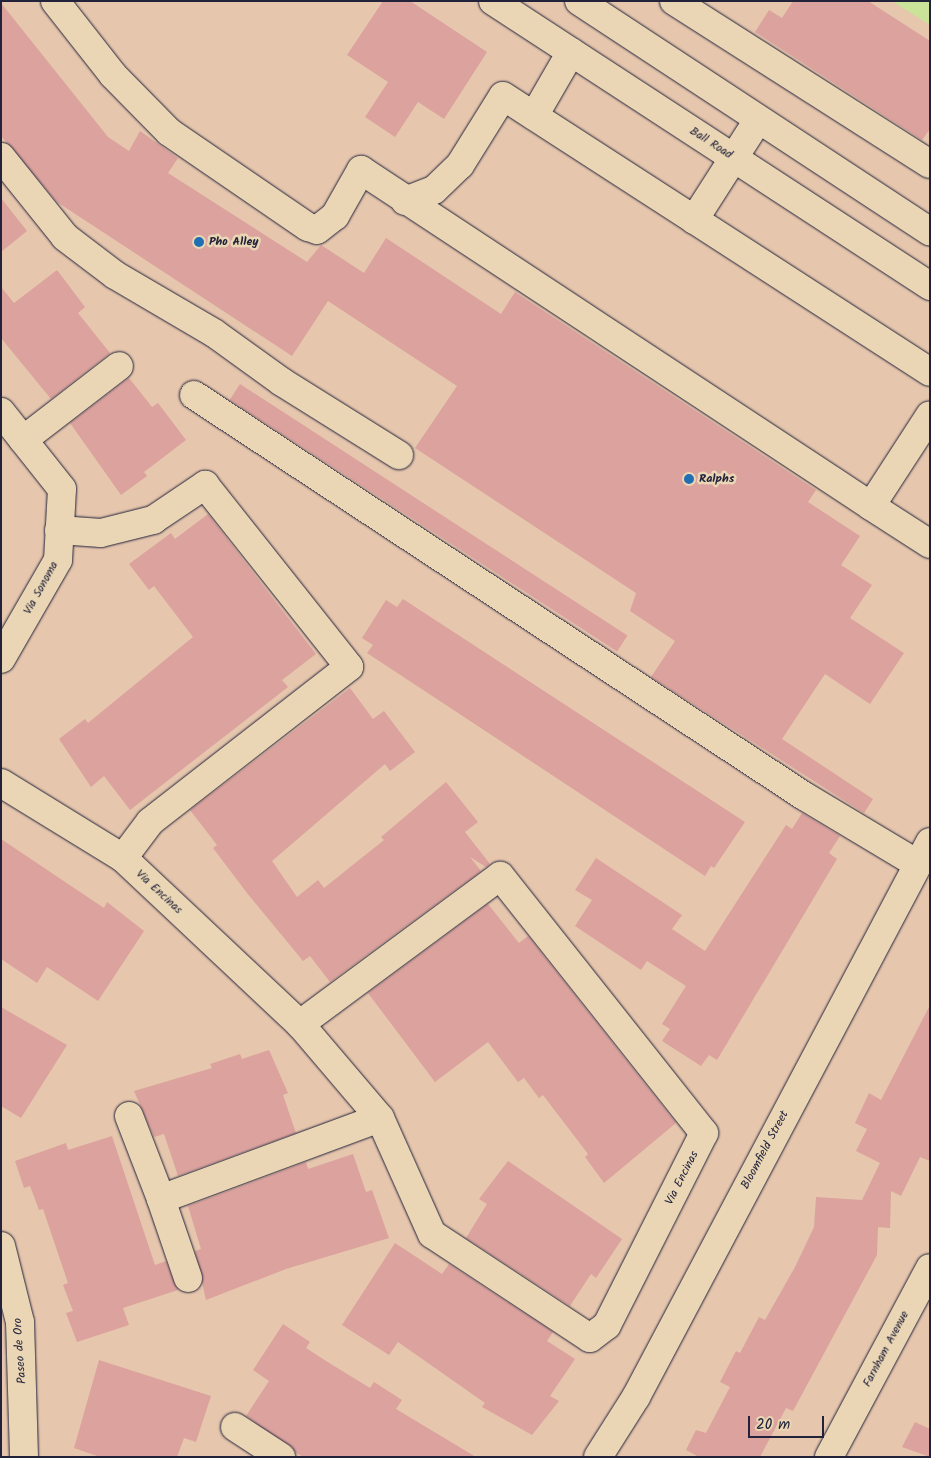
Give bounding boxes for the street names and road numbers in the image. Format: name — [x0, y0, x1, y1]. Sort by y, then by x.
street label: Ball Road — [687, 124, 735, 162]
street label: Via Sonoma — [21, 559, 61, 617]
street label: Via Encinas — [133, 867, 185, 917]
street label: Bloomfield Street — [738, 1108, 792, 1192]
street label: Via Encinas — [662, 1149, 702, 1207]
street label: Farnham Avenue — [860, 1309, 912, 1389]
street label: Paseo de Oro — [11, 1318, 29, 1384]

